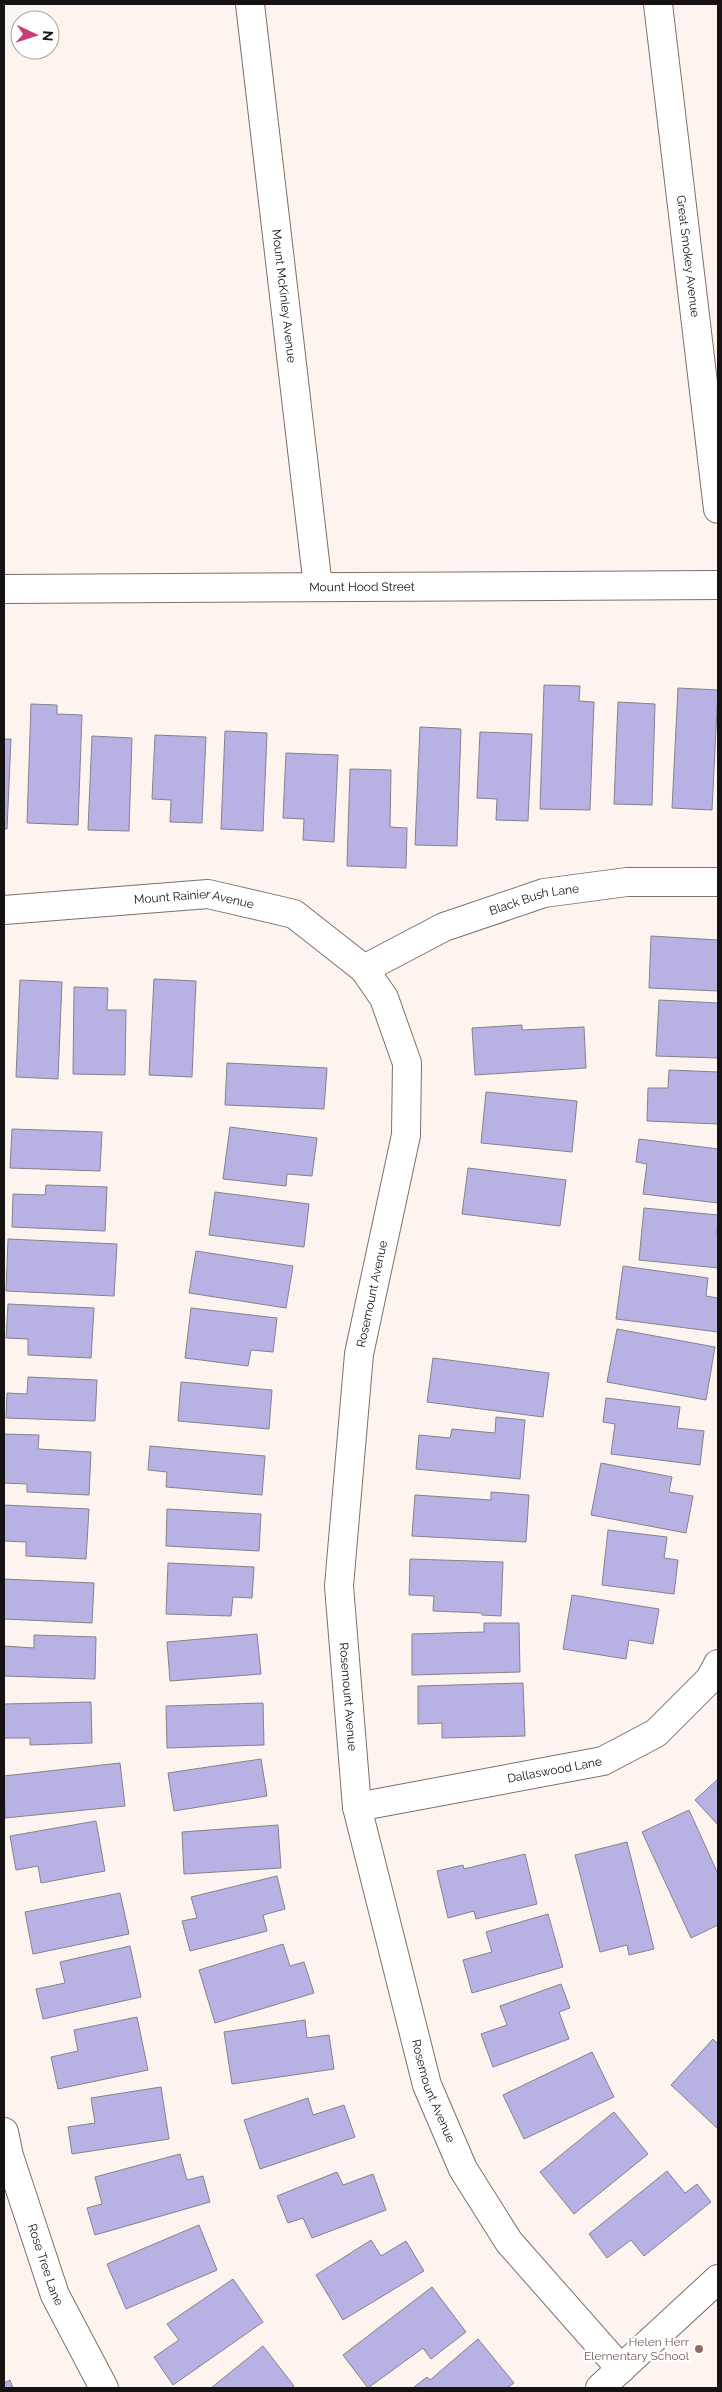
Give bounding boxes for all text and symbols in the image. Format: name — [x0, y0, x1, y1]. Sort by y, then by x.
north arrow — [10, 10, 60, 60]
text: N — [40, 30, 56, 42]
street label: Great Smokey Avenue — [674, 194, 702, 318]
street label: Mount McKinley Avenue — [269, 229, 299, 364]
street label: Mount Hood Street — [309, 580, 415, 594]
street label: Black Bush Lane — [488, 881, 580, 918]
street label: Mount Rainier Avenue — [133, 887, 255, 911]
street label: Rosemount Avenue — [354, 1239, 390, 1349]
street label: Rosemount Avenue — [337, 1642, 359, 1751]
street label: Dallaswood Lane — [506, 1754, 603, 1786]
street label: Rosemount Avenue — [409, 2038, 458, 2145]
street label: Rose Tree Lane — [25, 2222, 66, 2308]
place label: Helen Herr Elementary School — [584, 2335, 690, 2363]
marker: Helen Herr Elementary School — [693, 2343, 705, 2355]

